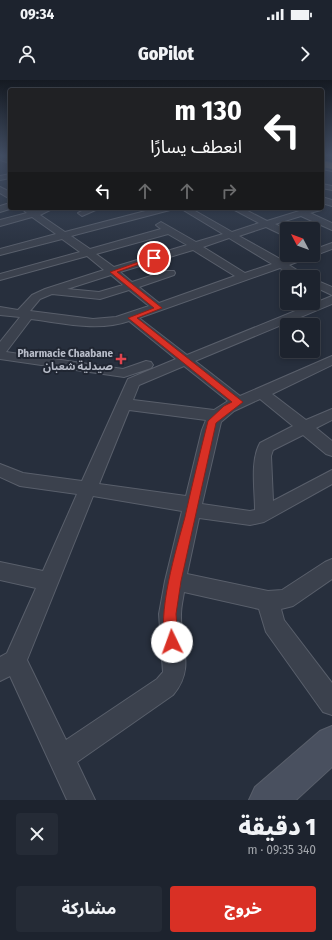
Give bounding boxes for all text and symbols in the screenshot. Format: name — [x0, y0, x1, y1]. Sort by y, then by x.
text: 09:34 — [20, 5, 54, 23]
icon: person — [16, 43, 38, 65]
text: GoPilot — [138, 43, 194, 65]
icon: forward — [294, 43, 316, 65]
text: 130 m — [174, 94, 242, 127]
icon: left — [256, 104, 308, 156]
text: انعطف يسارًا — [150, 136, 242, 158]
icon: left — [92, 180, 114, 202]
icon: ahead — [134, 180, 156, 202]
icon: ahead — [176, 180, 198, 202]
icon: right — [218, 180, 240, 202]
north arrow — [280, 222, 320, 262]
map controls — [280, 222, 320, 358]
pin — [137, 241, 171, 275]
icon: arrive — [143, 247, 165, 269]
button: sound — [280, 270, 320, 310]
button: search — [280, 318, 320, 358]
place label: Pharmacie Chaabane صيدلية شعبان — [18, 347, 113, 373]
marker: Pharmacie Chaabane صيدلية شعبان — [116, 354, 126, 364]
position arrow — [151, 621, 193, 663]
button: close — [16, 813, 58, 855]
text: 1 دقيقة — [238, 813, 316, 841]
text: 340 m · 09:35 — [248, 842, 316, 857]
button: مشاركة — [16, 886, 162, 932]
button: خروج — [170, 886, 316, 932]

